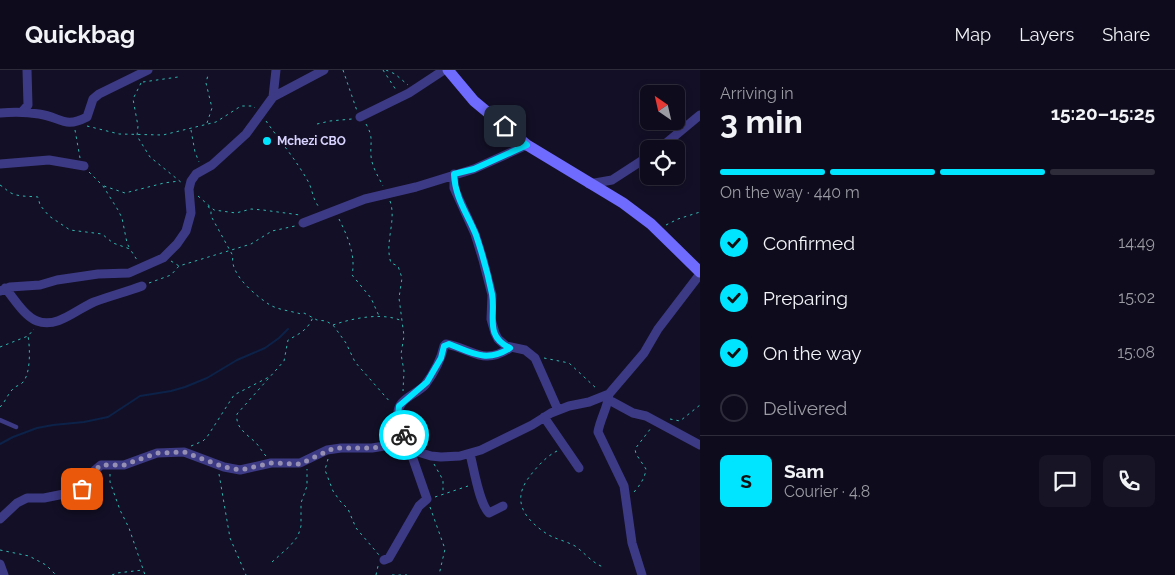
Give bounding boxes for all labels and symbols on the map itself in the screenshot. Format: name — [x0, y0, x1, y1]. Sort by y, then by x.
north arrow — [640, 85, 685, 130]
pin — [484, 105, 526, 147]
place label: Mchezi CBO — [277, 134, 346, 148]
marker: Mchezi CBO — [261, 135, 273, 147]
courier — [379, 410, 429, 460]
pin — [61, 468, 103, 510]

